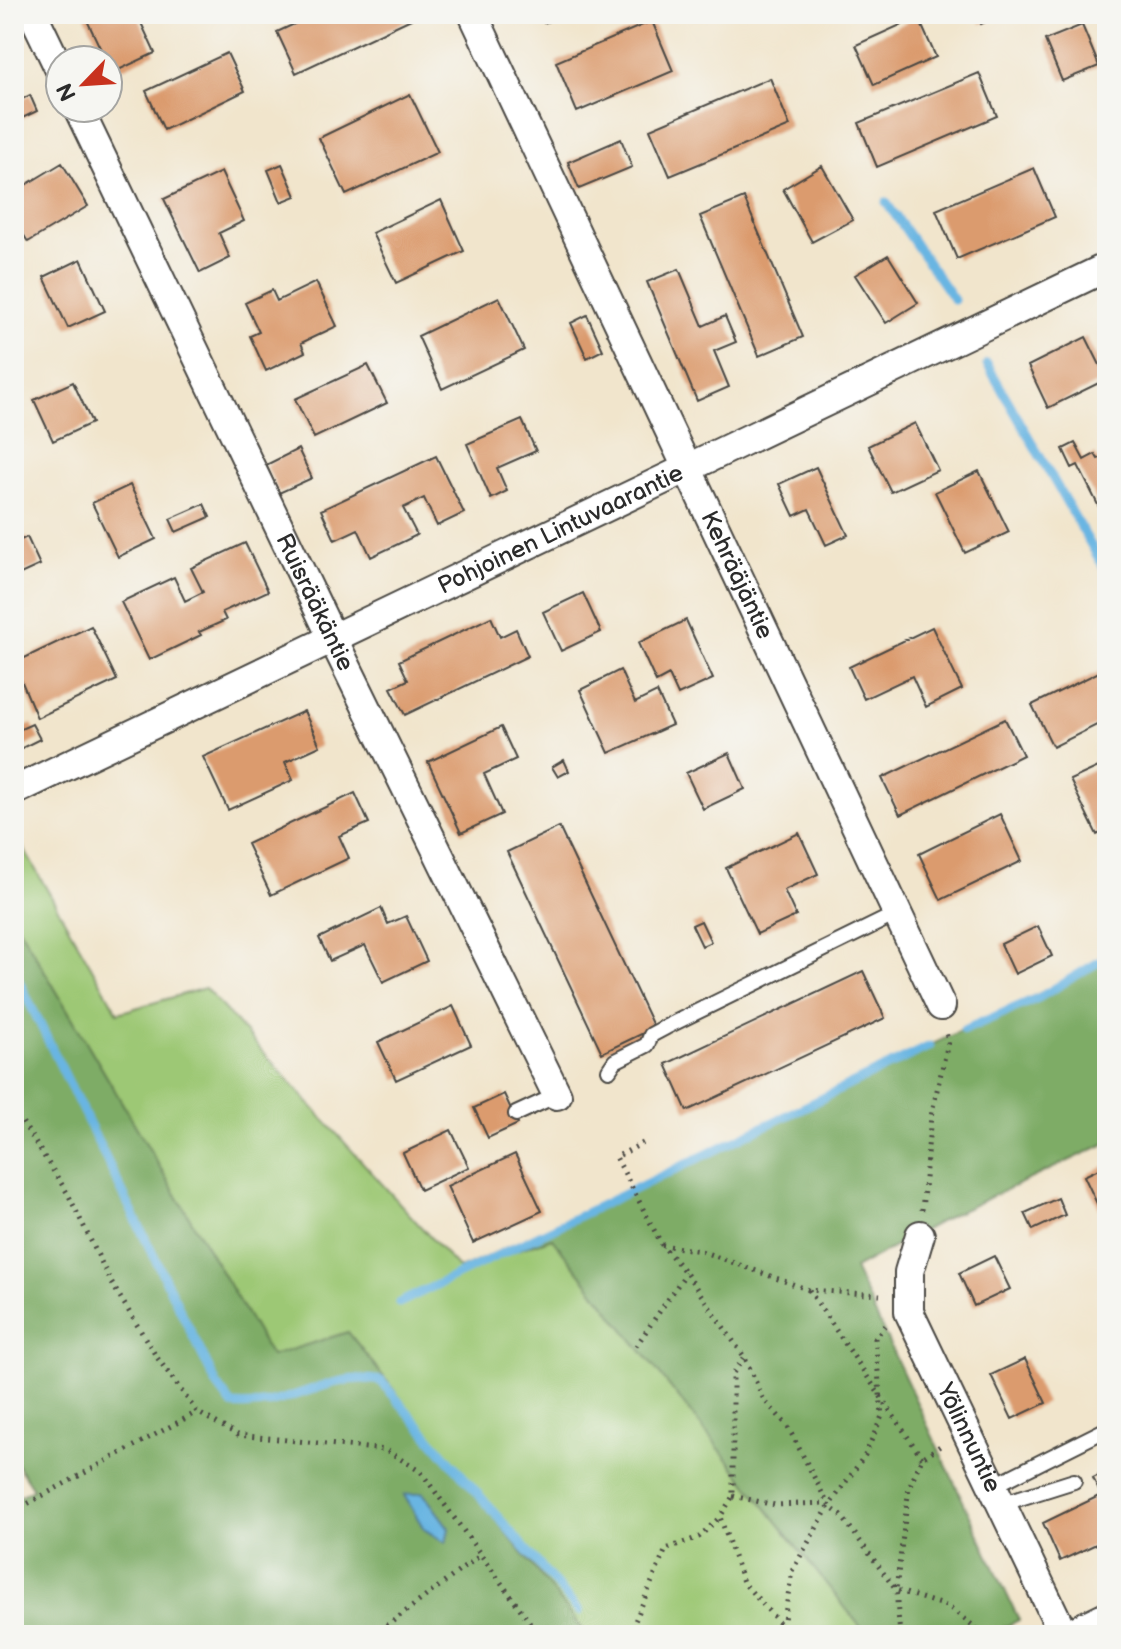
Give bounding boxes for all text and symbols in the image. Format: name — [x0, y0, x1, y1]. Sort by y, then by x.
north arrow — [44, 44, 124, 124]
text: N — [52, 79, 83, 105]
street label: Pohjoinen Lintuvaarantie — [433, 458, 688, 600]
street label: Kehrääjäntie — [695, 506, 780, 643]
street label: Ruisrääkäntie — [270, 529, 361, 675]
street label: Yölinnuntie — [930, 1377, 1008, 1497]

